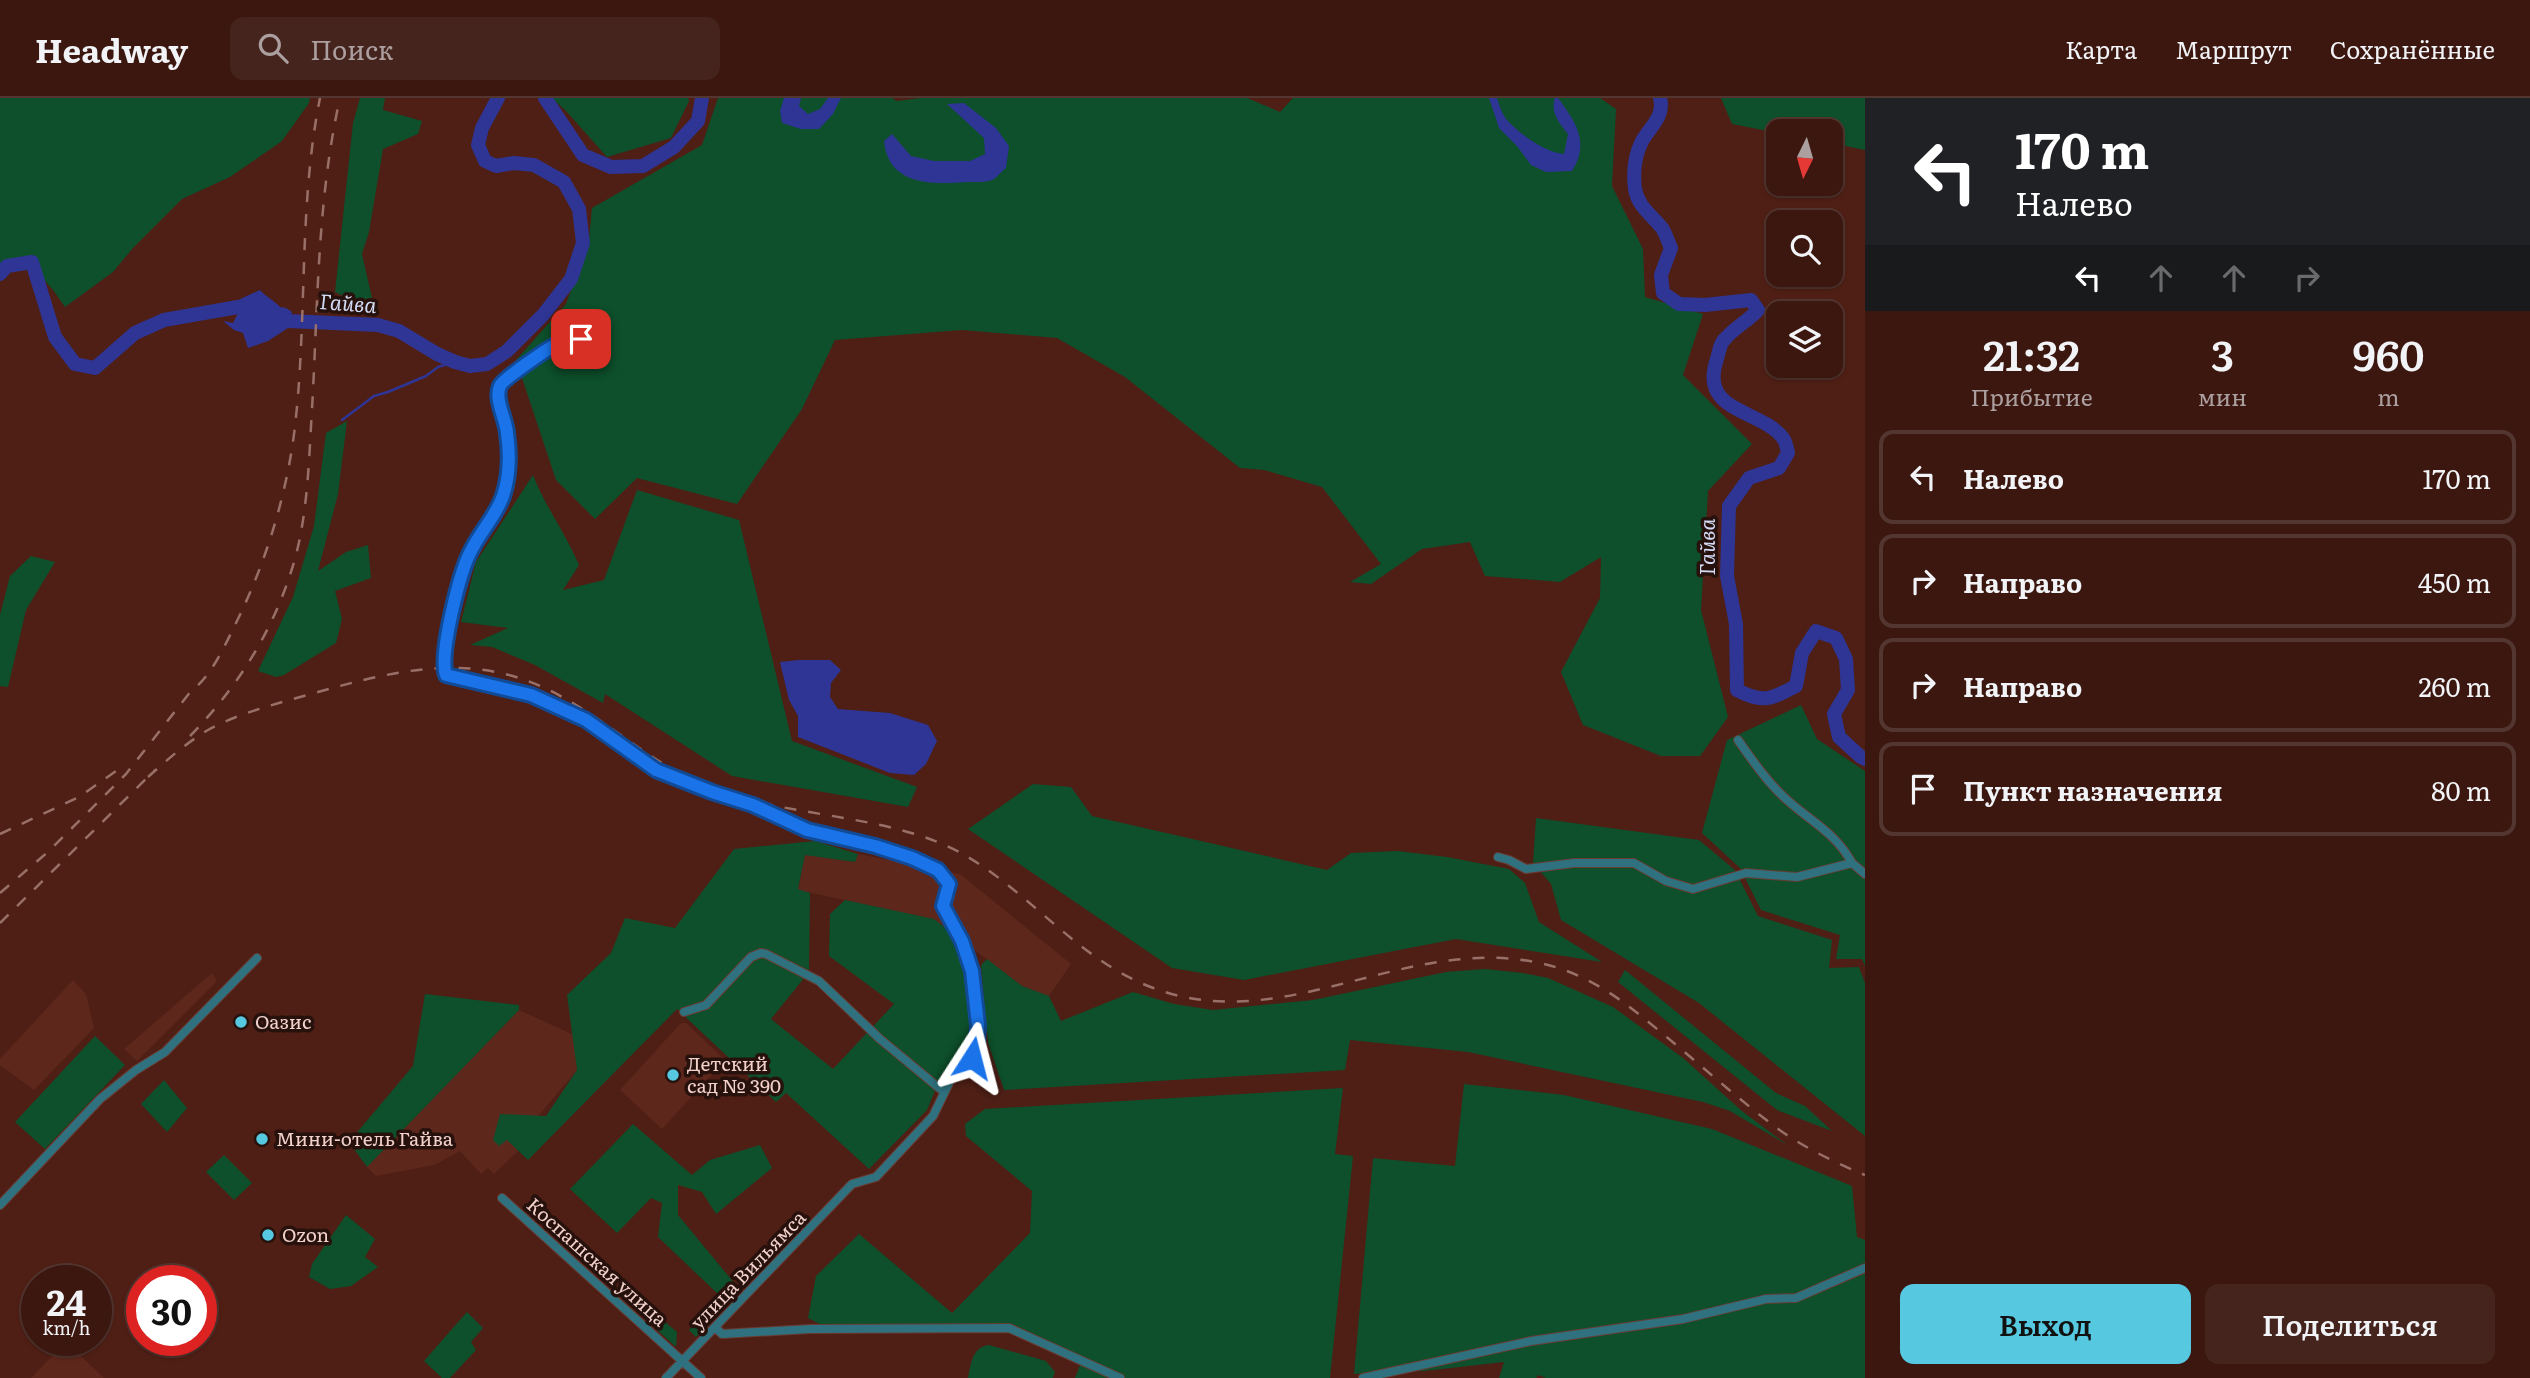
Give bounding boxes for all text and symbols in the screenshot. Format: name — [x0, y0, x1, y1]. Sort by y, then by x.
search box — [230, 17, 720, 80]
text: Headway — [35, 24, 188, 73]
icon: search — [254, 29, 292, 67]
text: Поиск — [310, 29, 393, 68]
text: Карта — [2065, 31, 2137, 66]
text: Маршрут — [2175, 31, 2292, 66]
text: Сохранённые — [2330, 31, 2495, 66]
text: 170 m — [2015, 111, 2149, 184]
north arrow — [1766, 119, 1843, 196]
map controls — [1766, 119, 1843, 378]
icon: left — [1900, 126, 1991, 217]
text: Налево — [2015, 178, 2133, 226]
button: search — [1766, 210, 1843, 287]
icon: left — [2069, 259, 2107, 297]
icon: ahead — [2142, 259, 2180, 297]
icon: ahead — [2215, 259, 2253, 297]
icon: right — [2288, 259, 2326, 297]
water label: Гайва — [319, 284, 378, 319]
button: layers — [1766, 301, 1843, 378]
pin — [551, 309, 611, 369]
icon: arrive — [562, 320, 600, 358]
text: 21:32 — [1983, 322, 2080, 384]
text: 3 — [2211, 322, 2234, 384]
text: 960 — [2352, 322, 2425, 384]
text: Прибытие — [1970, 379, 2093, 413]
text: мин — [2198, 379, 2247, 413]
text: m — [2377, 379, 2400, 413]
icon: left — [1904, 458, 1942, 496]
text: Налево — [1963, 458, 2064, 497]
text: 170 m — [2423, 458, 2491, 497]
water label: Гайва — [1690, 518, 1721, 576]
icon: right — [1904, 562, 1942, 600]
text: Направо — [1963, 562, 2082, 601]
text: 450 m — [2418, 562, 2491, 601]
icon: right — [1904, 666, 1942, 704]
text: Направо — [1963, 666, 2082, 705]
text: 260 m — [2418, 666, 2491, 705]
icon: arrive — [1904, 770, 1942, 808]
text: Пункт назначения — [1963, 770, 2222, 809]
text: 80 m — [2431, 770, 2491, 809]
place label: Оазис — [255, 1007, 311, 1035]
marker: Оазис — [233, 1014, 249, 1030]
position arrow — [935, 1021, 1009, 1095]
place label: Детский сад № 390 — [687, 1049, 781, 1099]
marker: Детский сад № 390 — [665, 1067, 681, 1083]
place label: Мини-отель Гайва — [276, 1124, 454, 1152]
marker: Мини-отель Гайва — [254, 1131, 270, 1147]
street label: Коспашская улица — [521, 1190, 675, 1333]
street label: улица Вильямса — [683, 1203, 812, 1335]
place label: Ozon — [282, 1220, 329, 1248]
marker: Ozon — [260, 1227, 276, 1243]
speed limit sign: 30 — [126, 1265, 217, 1356]
text: 24 — [47, 1275, 86, 1327]
button: Выход — [1900, 1284, 2191, 1364]
button: Поделиться — [2205, 1284, 2495, 1364]
text: km/h — [43, 1314, 90, 1341]

